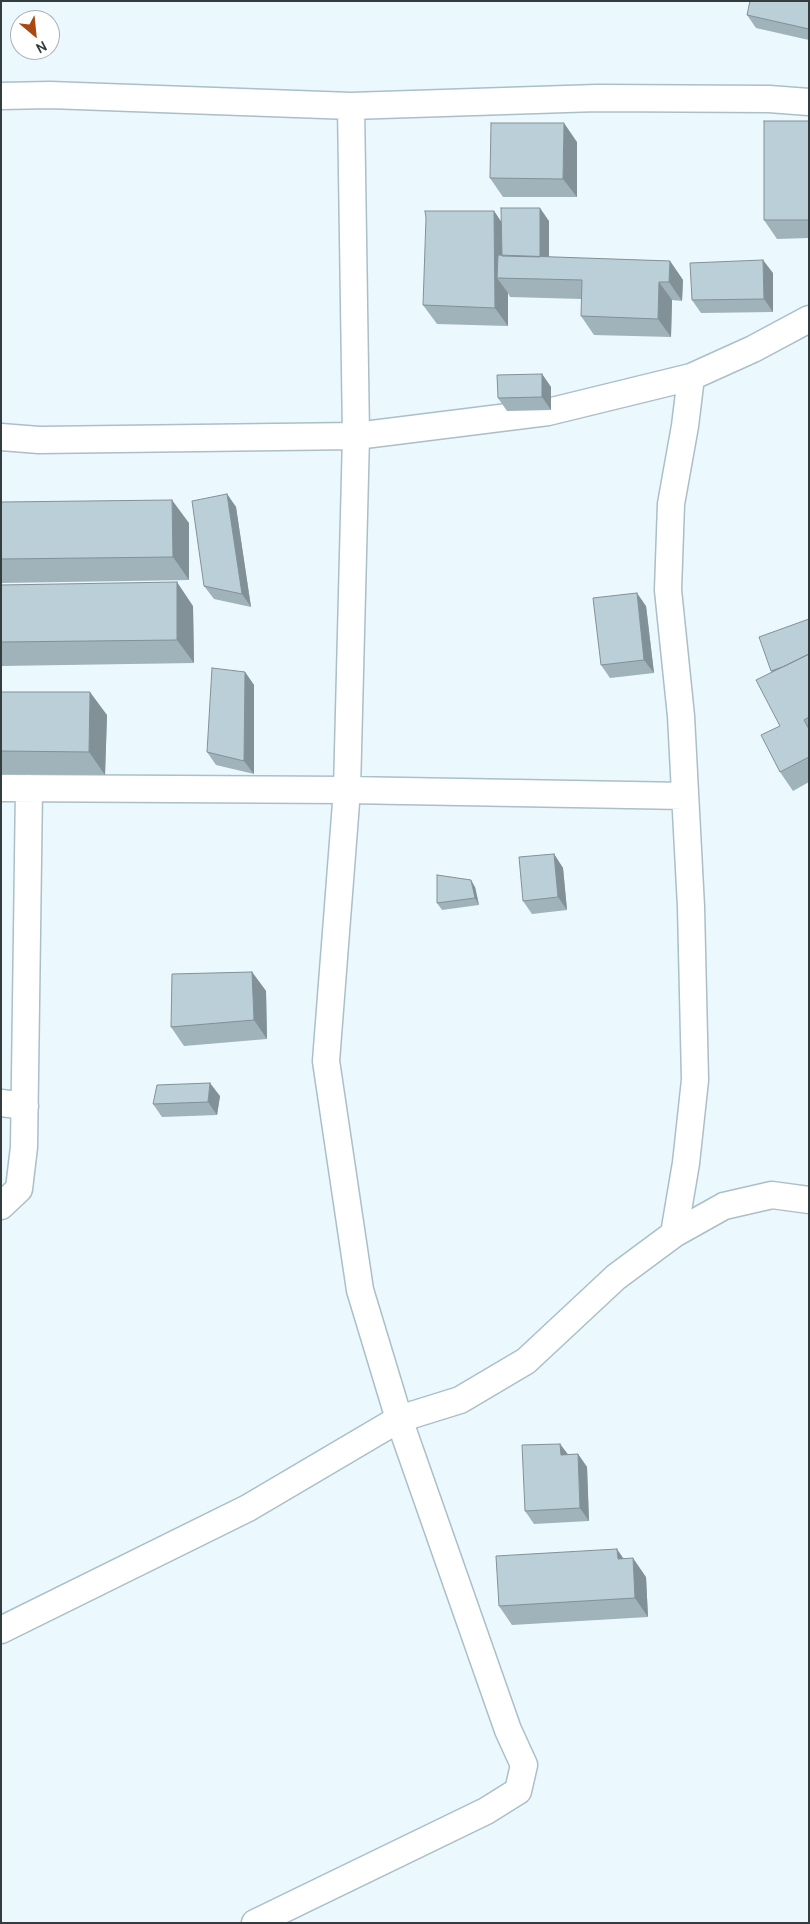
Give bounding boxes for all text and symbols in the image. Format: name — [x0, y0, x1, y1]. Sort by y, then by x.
north arrow — [10, 10, 60, 60]
text: N — [33, 37, 50, 58]

